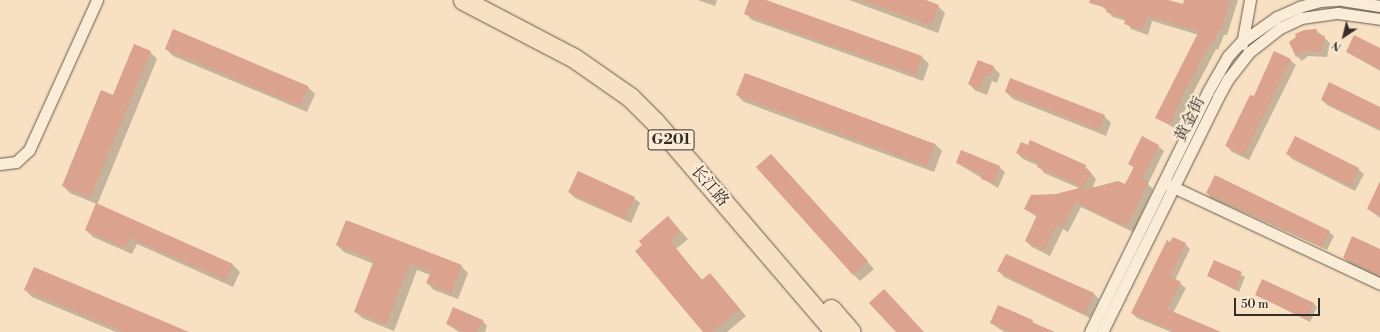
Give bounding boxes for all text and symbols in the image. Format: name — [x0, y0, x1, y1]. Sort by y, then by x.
north arrow — [1324, 16, 1364, 56]
text: N — [1330, 38, 1345, 54]
street label: 黄金街 — [1171, 93, 1209, 145]
road number: G201 — [647, 127, 695, 153]
street label: 长江路 — [687, 162, 733, 210]
scale bar — [1236, 290, 1322, 316]
text: 50 m — [1241, 297, 1269, 312]

